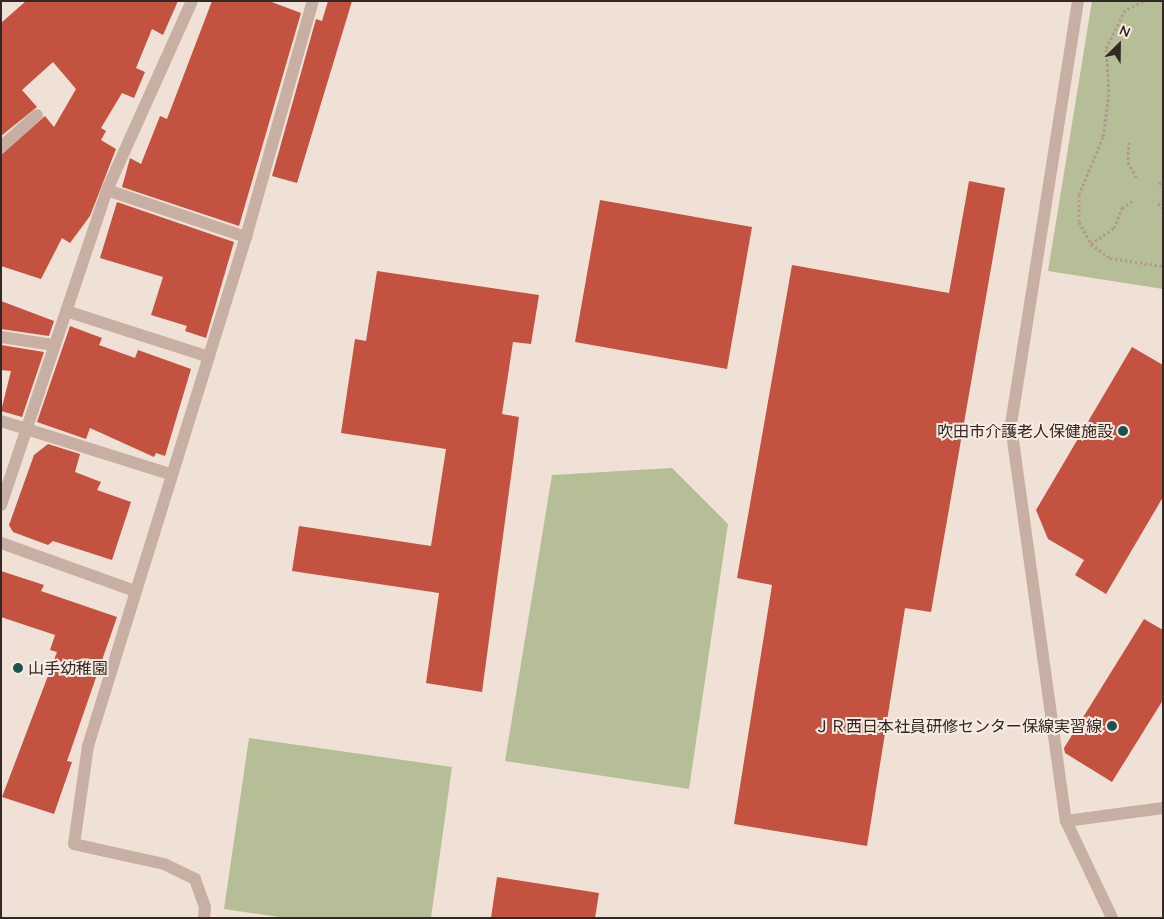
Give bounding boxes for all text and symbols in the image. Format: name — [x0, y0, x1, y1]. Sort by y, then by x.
north arrow — [1094, 20, 1144, 70]
text: N — [1117, 21, 1133, 41]
place label: 吹田市介護老人保健施設 — [937, 421, 1113, 441]
marker: 吹田市介護老人保健施設 — [1117, 425, 1129, 437]
place label: 山手幼稚園 — [28, 658, 108, 678]
marker: 山手幼稚園 — [12, 662, 24, 674]
place label: ＪＲ西日本社員研修センター保線実習線 — [814, 716, 1102, 736]
marker: ＪＲ西日本社員研修センター保線実習線 — [1106, 720, 1118, 732]

